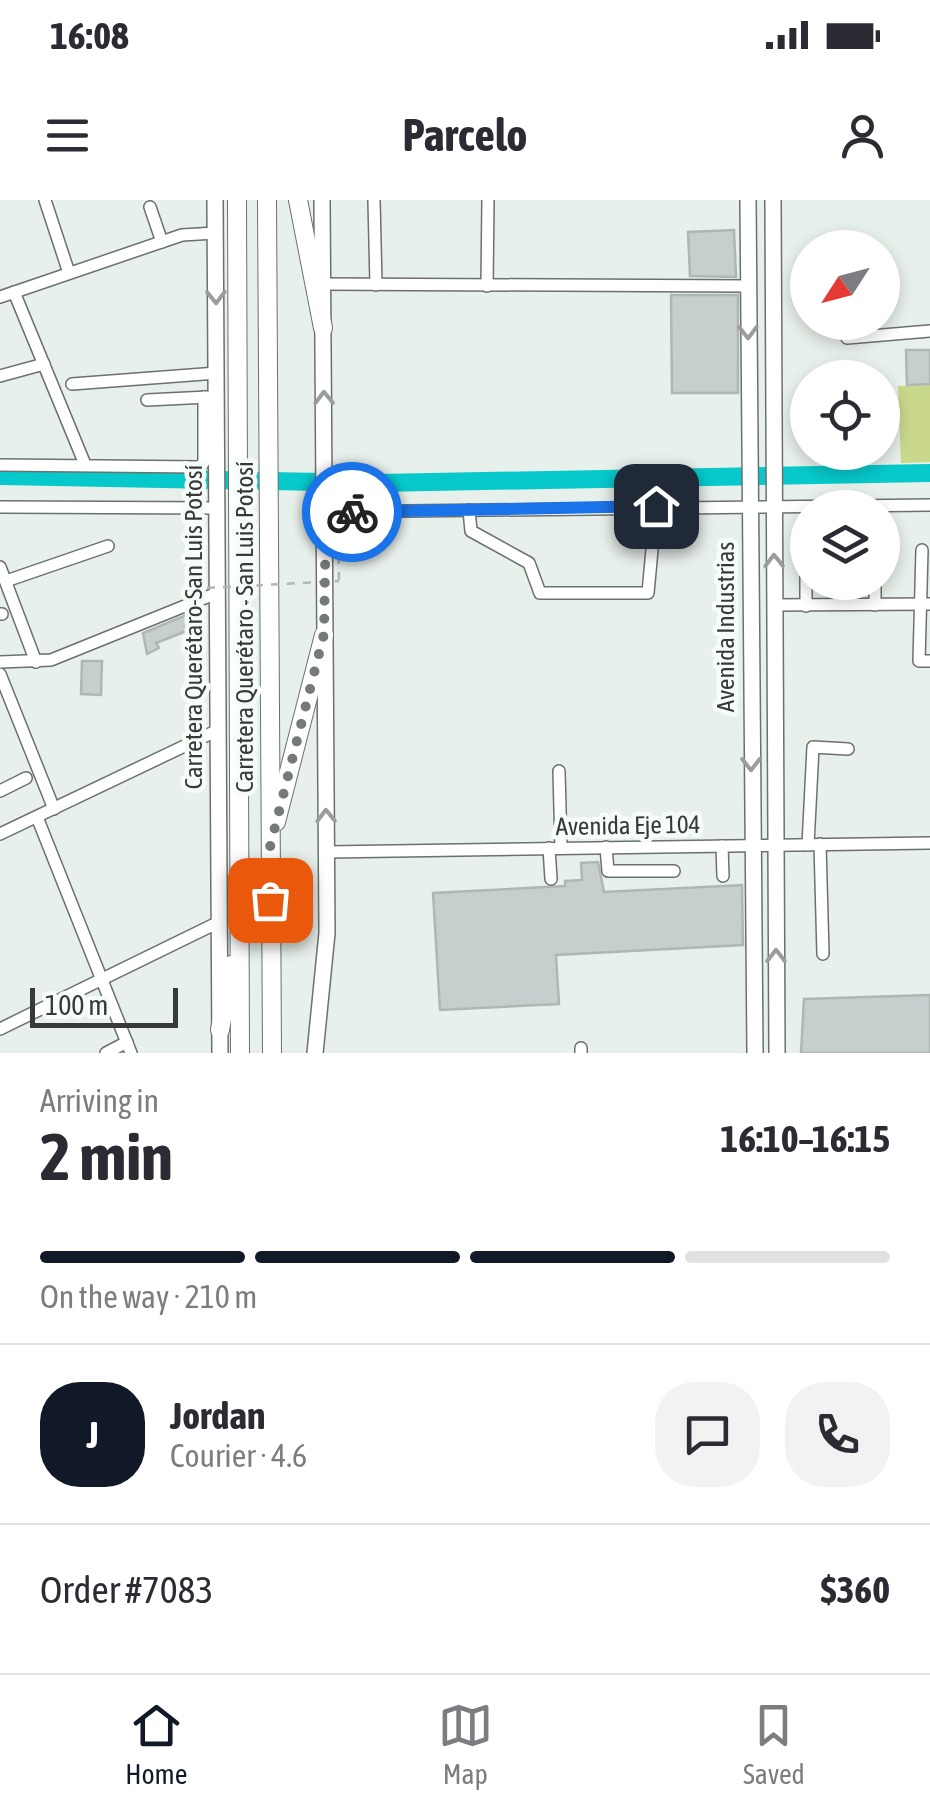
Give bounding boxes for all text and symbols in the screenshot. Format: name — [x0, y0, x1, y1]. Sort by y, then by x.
text: 16:08 — [50, 14, 129, 57]
icon: menu — [40, 108, 95, 163]
icon: person — [835, 108, 890, 163]
text: Parcelo — [402, 109, 528, 161]
north arrow — [790, 230, 900, 340]
map controls — [790, 230, 900, 600]
one-way arrow — [205, 290, 227, 306]
one-way arrow — [737, 326, 759, 341]
button: locate — [790, 360, 900, 470]
one-way arrow — [314, 390, 335, 406]
street label: Carretera Querétaro - San Luis Potosí — [230, 461, 258, 793]
courier — [302, 462, 402, 562]
street label: Carretera Querétaro-San Luis Potosí — [179, 464, 207, 789]
pin — [614, 464, 699, 549]
icon: home — [629, 479, 684, 534]
icon: bike — [325, 485, 380, 540]
button: layers — [790, 490, 900, 600]
street label: Avenida Industrias — [711, 542, 739, 712]
one-way arrow — [763, 552, 784, 568]
one-way arrow — [740, 756, 762, 772]
one-way arrow — [316, 808, 337, 824]
street label: Avenida Eje 104 — [555, 810, 701, 840]
pin — [228, 858, 313, 943]
icon: bag — [243, 873, 298, 928]
one-way arrow — [765, 947, 787, 962]
scale bar — [30, 983, 178, 1028]
text: 100 m — [45, 989, 108, 1021]
text: Arriving in — [40, 1082, 159, 1119]
text: 16:10–16:15 — [720, 1117, 890, 1160]
text: 2 min — [40, 1119, 173, 1194]
text: On the way · 210 m — [40, 1278, 257, 1315]
button: chat — [655, 1382, 760, 1487]
button: phone — [785, 1382, 890, 1487]
text: Jordan — [170, 1394, 265, 1437]
text: J — [86, 1413, 99, 1456]
text: Courier · 4.6 — [170, 1437, 307, 1474]
text: Order #7083 — [40, 1568, 213, 1611]
text: $360 — [820, 1568, 890, 1611]
tab: Home — [125, 1698, 187, 1790]
tab: Map — [438, 1698, 493, 1790]
tab: Saved — [743, 1698, 805, 1790]

